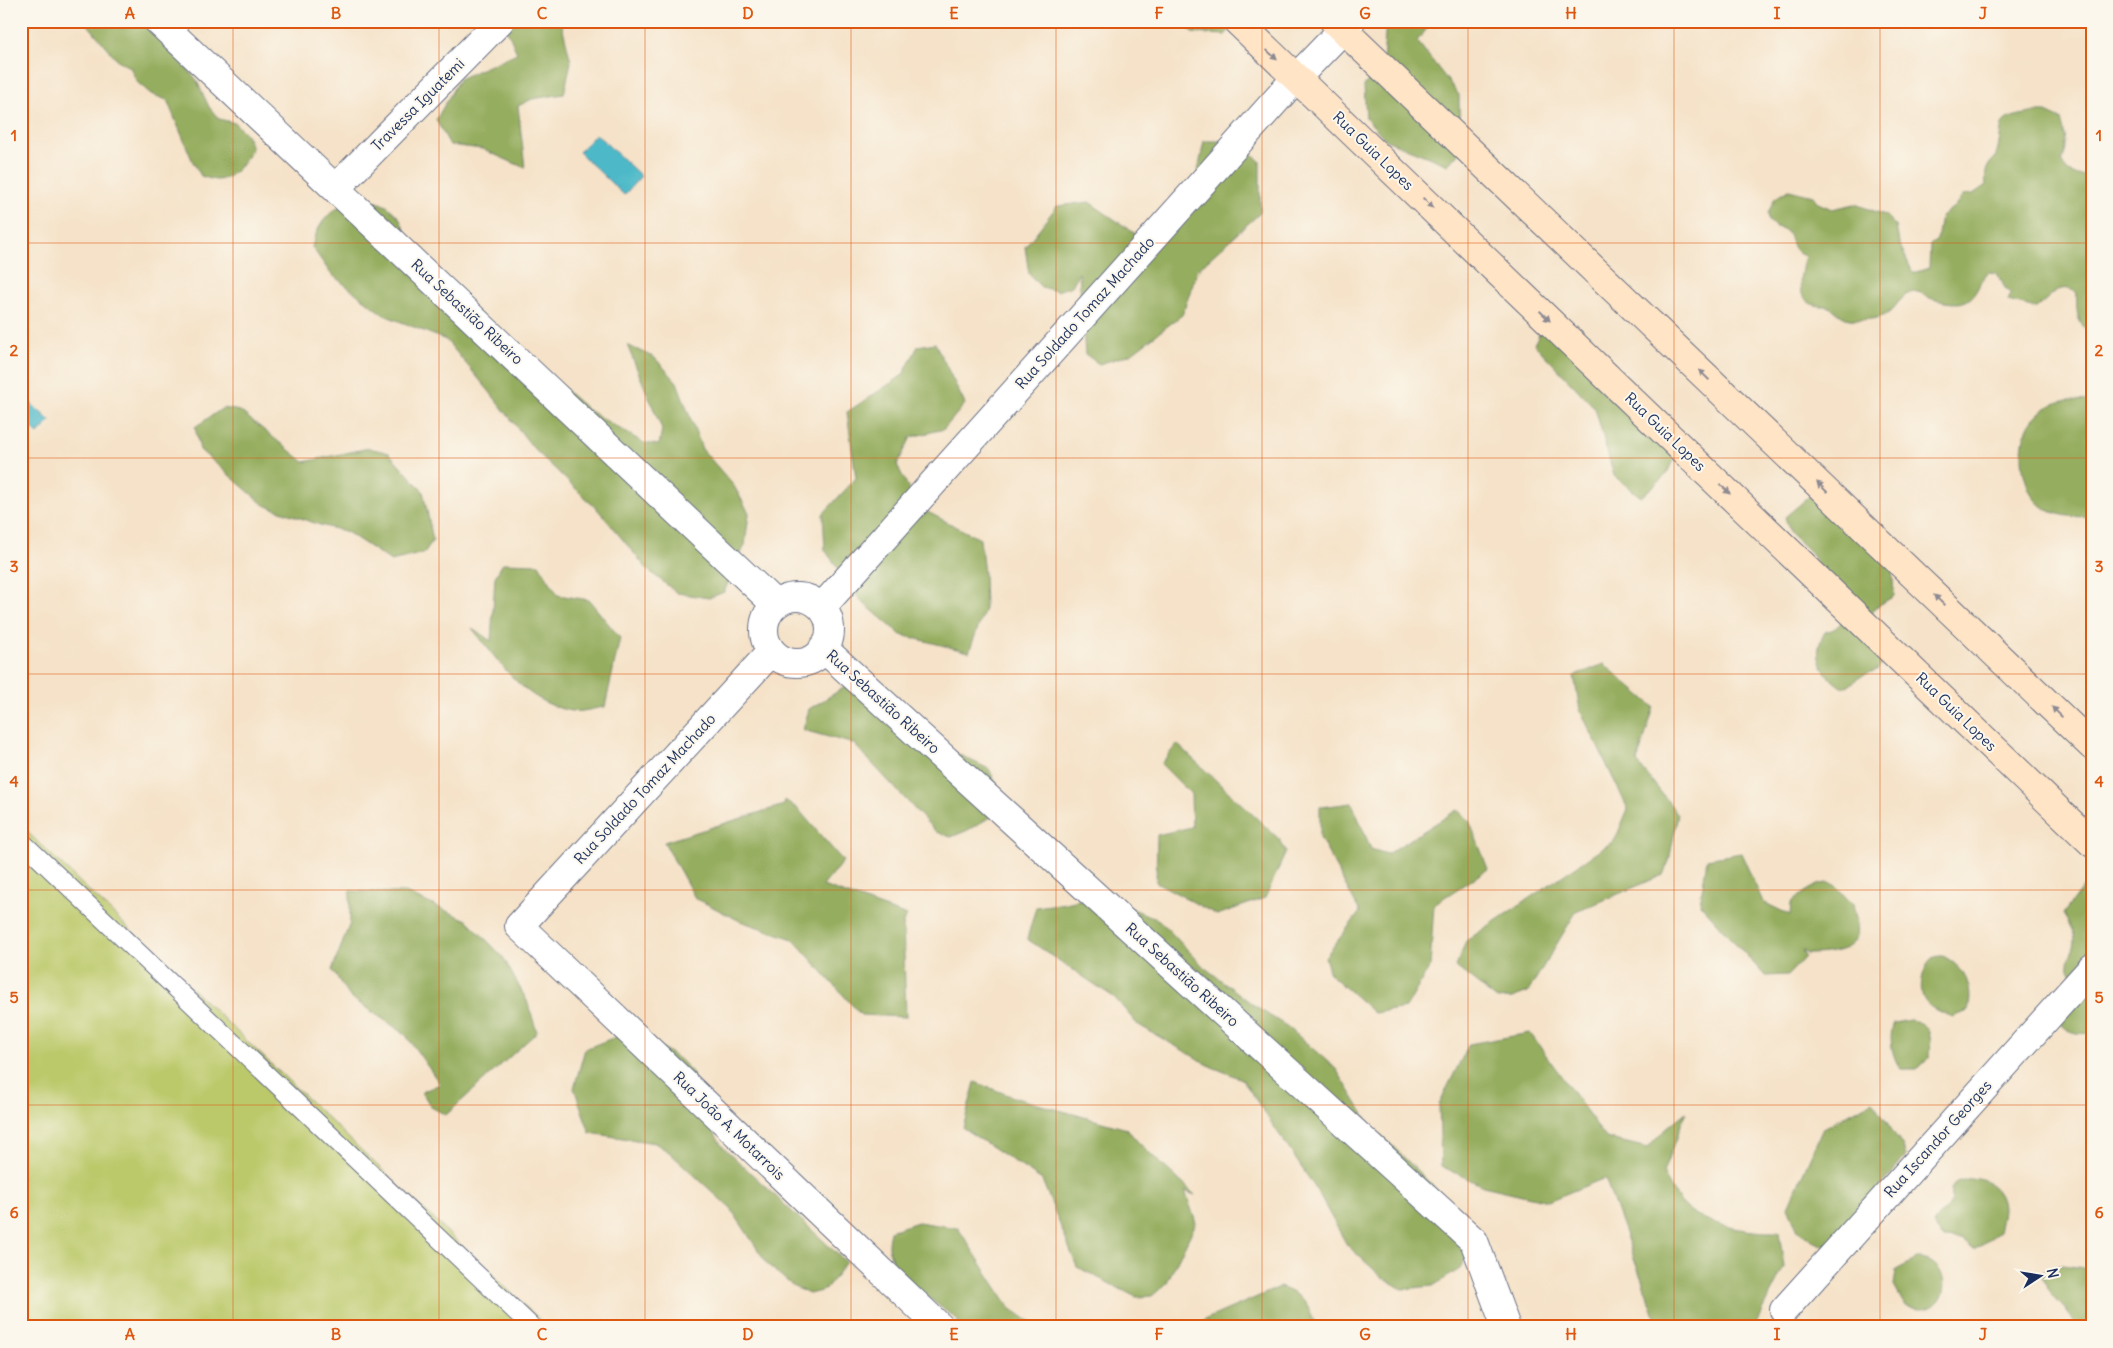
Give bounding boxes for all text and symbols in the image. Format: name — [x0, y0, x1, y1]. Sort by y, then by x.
text: A — [125, 3, 135, 23]
text: B — [331, 3, 342, 23]
text: C — [537, 3, 548, 23]
text: D — [742, 3, 754, 23]
text: E — [949, 3, 959, 23]
text: F — [1154, 3, 1164, 23]
text: G — [1359, 3, 1371, 23]
text: H — [1565, 3, 1577, 23]
text: I — [1774, 3, 1781, 23]
text: J — [1979, 3, 1988, 23]
one-way arrow — [1266, 49, 1278, 61]
street label: Travessa Iguatemi — [367, 54, 468, 155]
street label: Rua Guia Lopes — [1329, 107, 1418, 194]
text: 1 — [11, 125, 17, 145]
text: 1 — [2096, 125, 2102, 145]
one-way arrow — [1421, 197, 1433, 209]
street label: Rua Soldado Tomaz Machado — [1011, 232, 1158, 393]
street label: Rua Sebastião Ribeiro — [407, 255, 527, 368]
one-way arrow — [1538, 310, 1550, 322]
text: 2 — [10, 340, 19, 360]
text: 2 — [2095, 340, 2104, 360]
one-way arrow — [1698, 369, 1710, 381]
street label: Rua Guia Lopes — [1621, 388, 1710, 475]
one-way arrow — [1816, 481, 1828, 493]
one-way arrow — [1719, 483, 1731, 495]
text: 3 — [9, 556, 19, 576]
text: 3 — [2094, 556, 2104, 576]
one-way arrow — [1933, 594, 1945, 606]
street label: Rua Sebastião Ribeiro — [823, 646, 944, 758]
street label: Rua Guia Lopes — [1912, 668, 2001, 755]
one-way arrow — [2051, 706, 2063, 718]
street label: Rua Soldado Tomaz Machado — [570, 709, 719, 868]
text: 4 — [9, 771, 19, 791]
text: 4 — [2094, 771, 2104, 791]
street label: Rua Sebastião Ribeiro — [1122, 919, 1243, 1031]
text: 5 — [9, 987, 19, 1007]
text: 5 — [2094, 987, 2104, 1007]
street label: Rua João A. Motarrois — [670, 1067, 789, 1184]
street label: Rua Iscandor Georges — [1880, 1076, 1996, 1201]
text: 6 — [9, 1202, 19, 1222]
text: 6 — [2094, 1202, 2104, 1222]
north arrow — [2016, 1250, 2066, 1300]
text: N — [2043, 1267, 2063, 1280]
text: A — [125, 1324, 135, 1344]
text: B — [331, 1324, 342, 1344]
text: C — [537, 1324, 548, 1344]
text: D — [742, 1324, 754, 1344]
text: E — [949, 1324, 959, 1344]
text: F — [1154, 1324, 1164, 1344]
text: G — [1359, 1324, 1371, 1344]
text: H — [1565, 1324, 1577, 1344]
text: I — [1774, 1324, 1781, 1344]
text: J — [1979, 1324, 1988, 1344]

